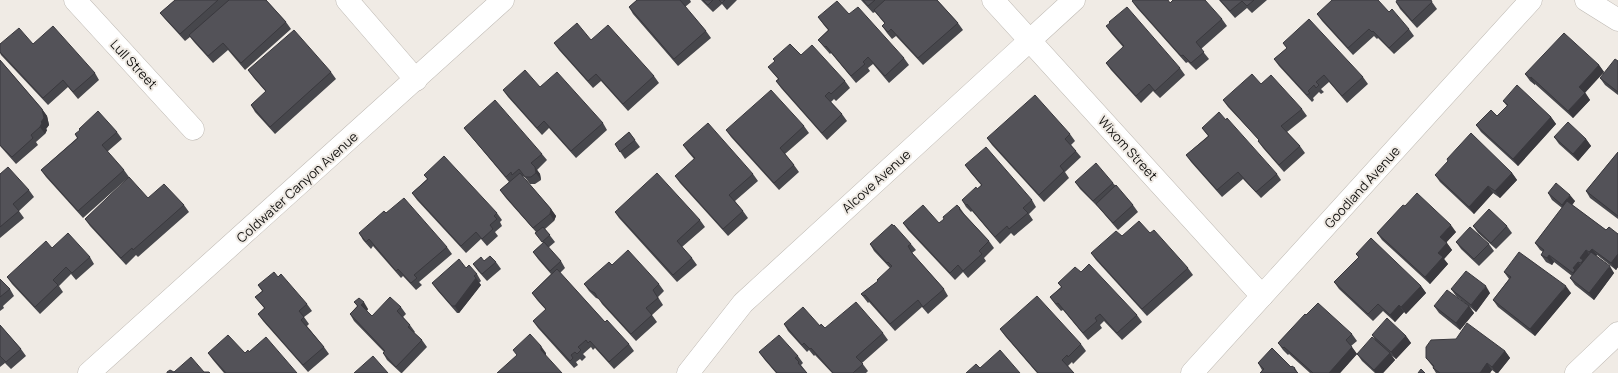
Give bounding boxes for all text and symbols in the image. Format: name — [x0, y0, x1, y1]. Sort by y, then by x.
street label: Lull Street — [107, 35, 161, 93]
street label: Wixom Street — [1094, 112, 1162, 184]
street label: Coldwater Canyon Avenue — [232, 127, 362, 246]
street label: Goodland Avenue — [1320, 142, 1404, 232]
street label: Alcove Avenue — [838, 145, 915, 217]

